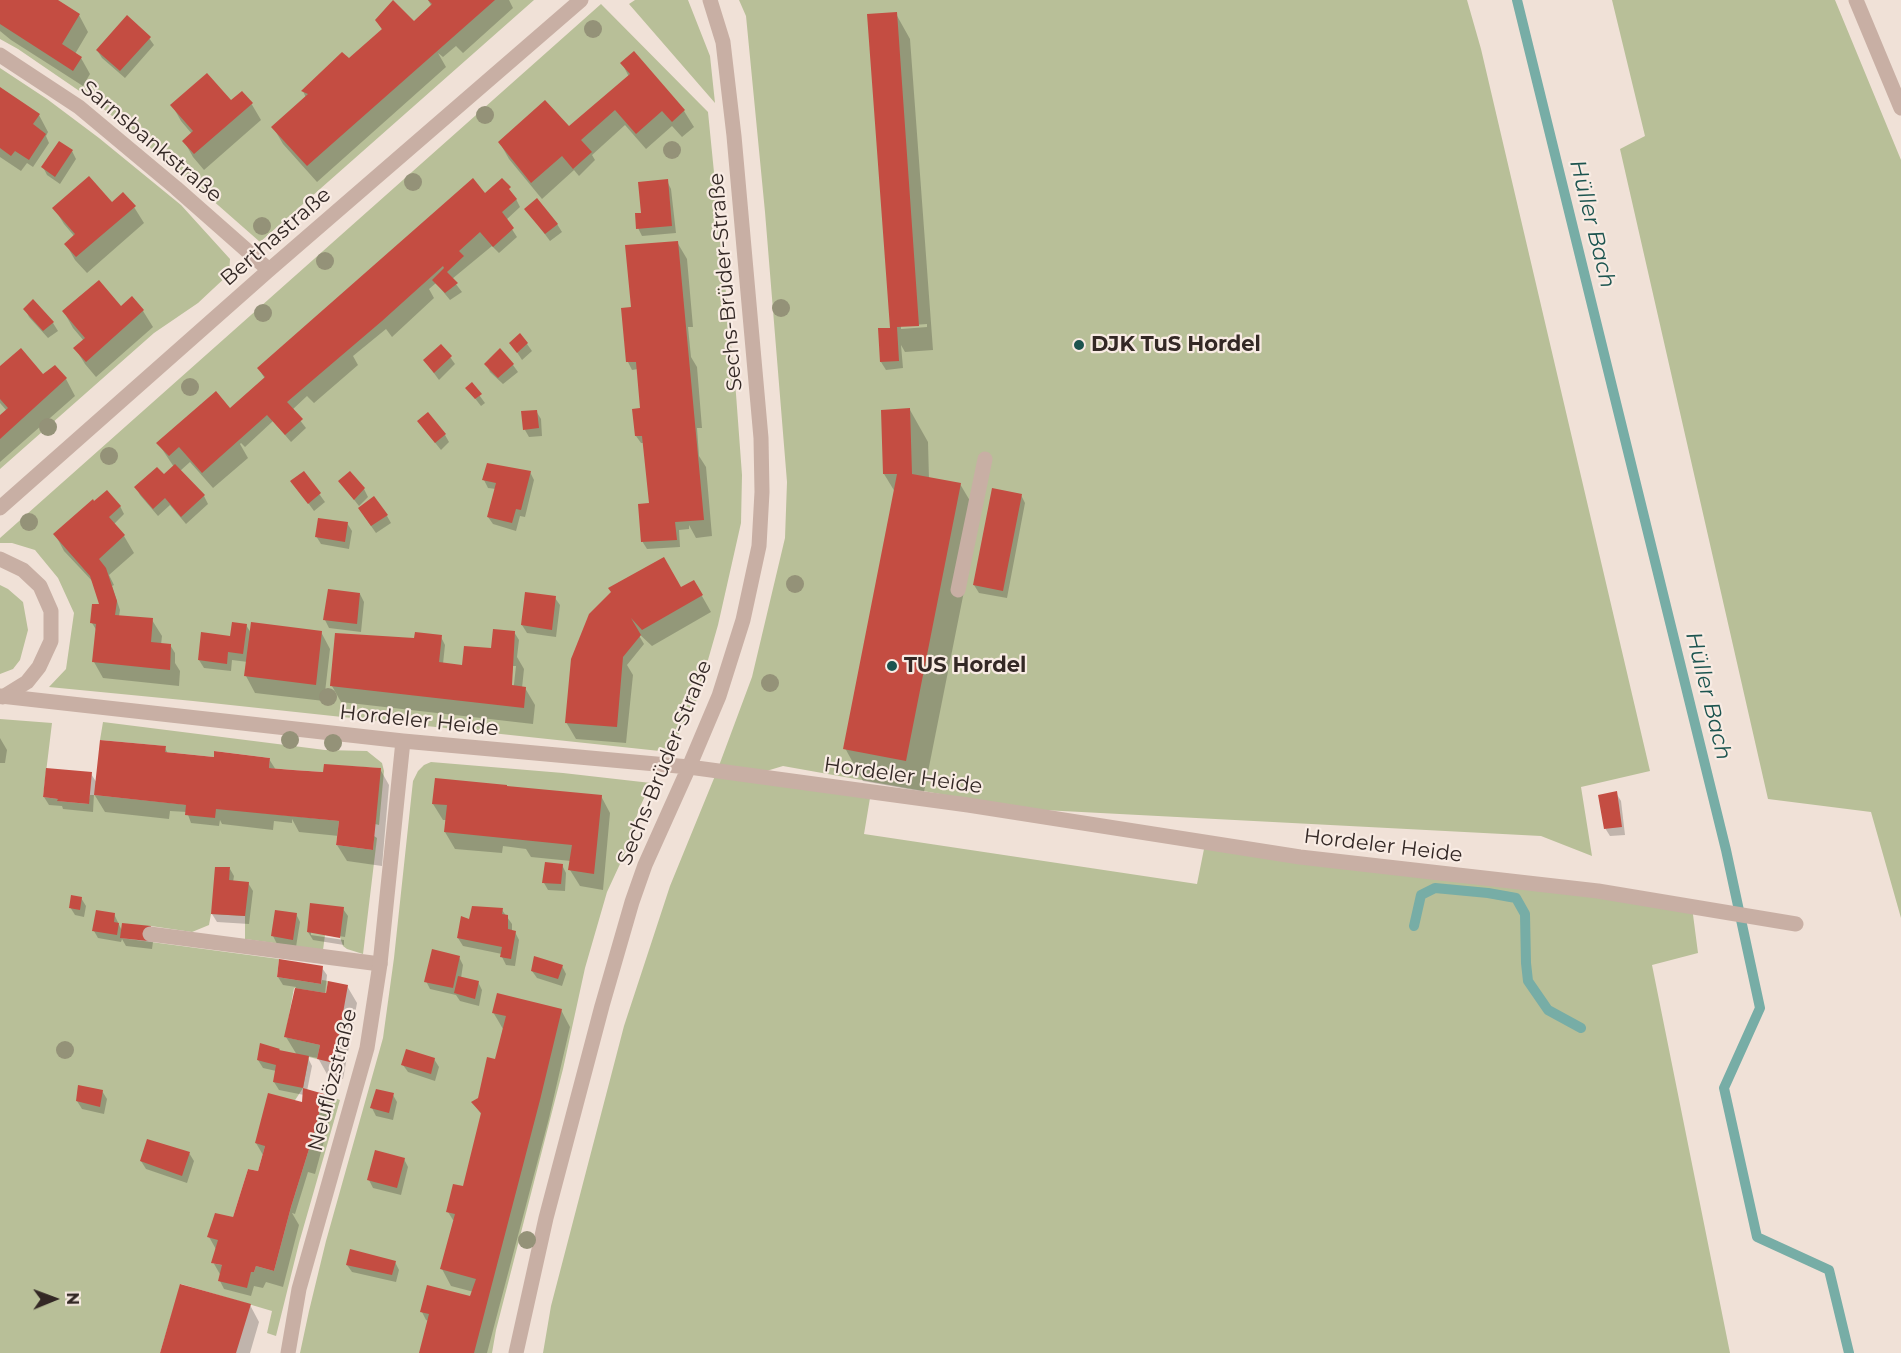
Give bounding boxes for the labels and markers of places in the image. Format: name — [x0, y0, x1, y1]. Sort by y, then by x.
place label: DJK TuS Hordel — [1091, 332, 1261, 358]
marker: DJK TuS Hordel — [1072, 338, 1086, 352]
place label: TUS Hordel — [904, 653, 1026, 679]
marker: TUS Hordel — [885, 659, 899, 673]

